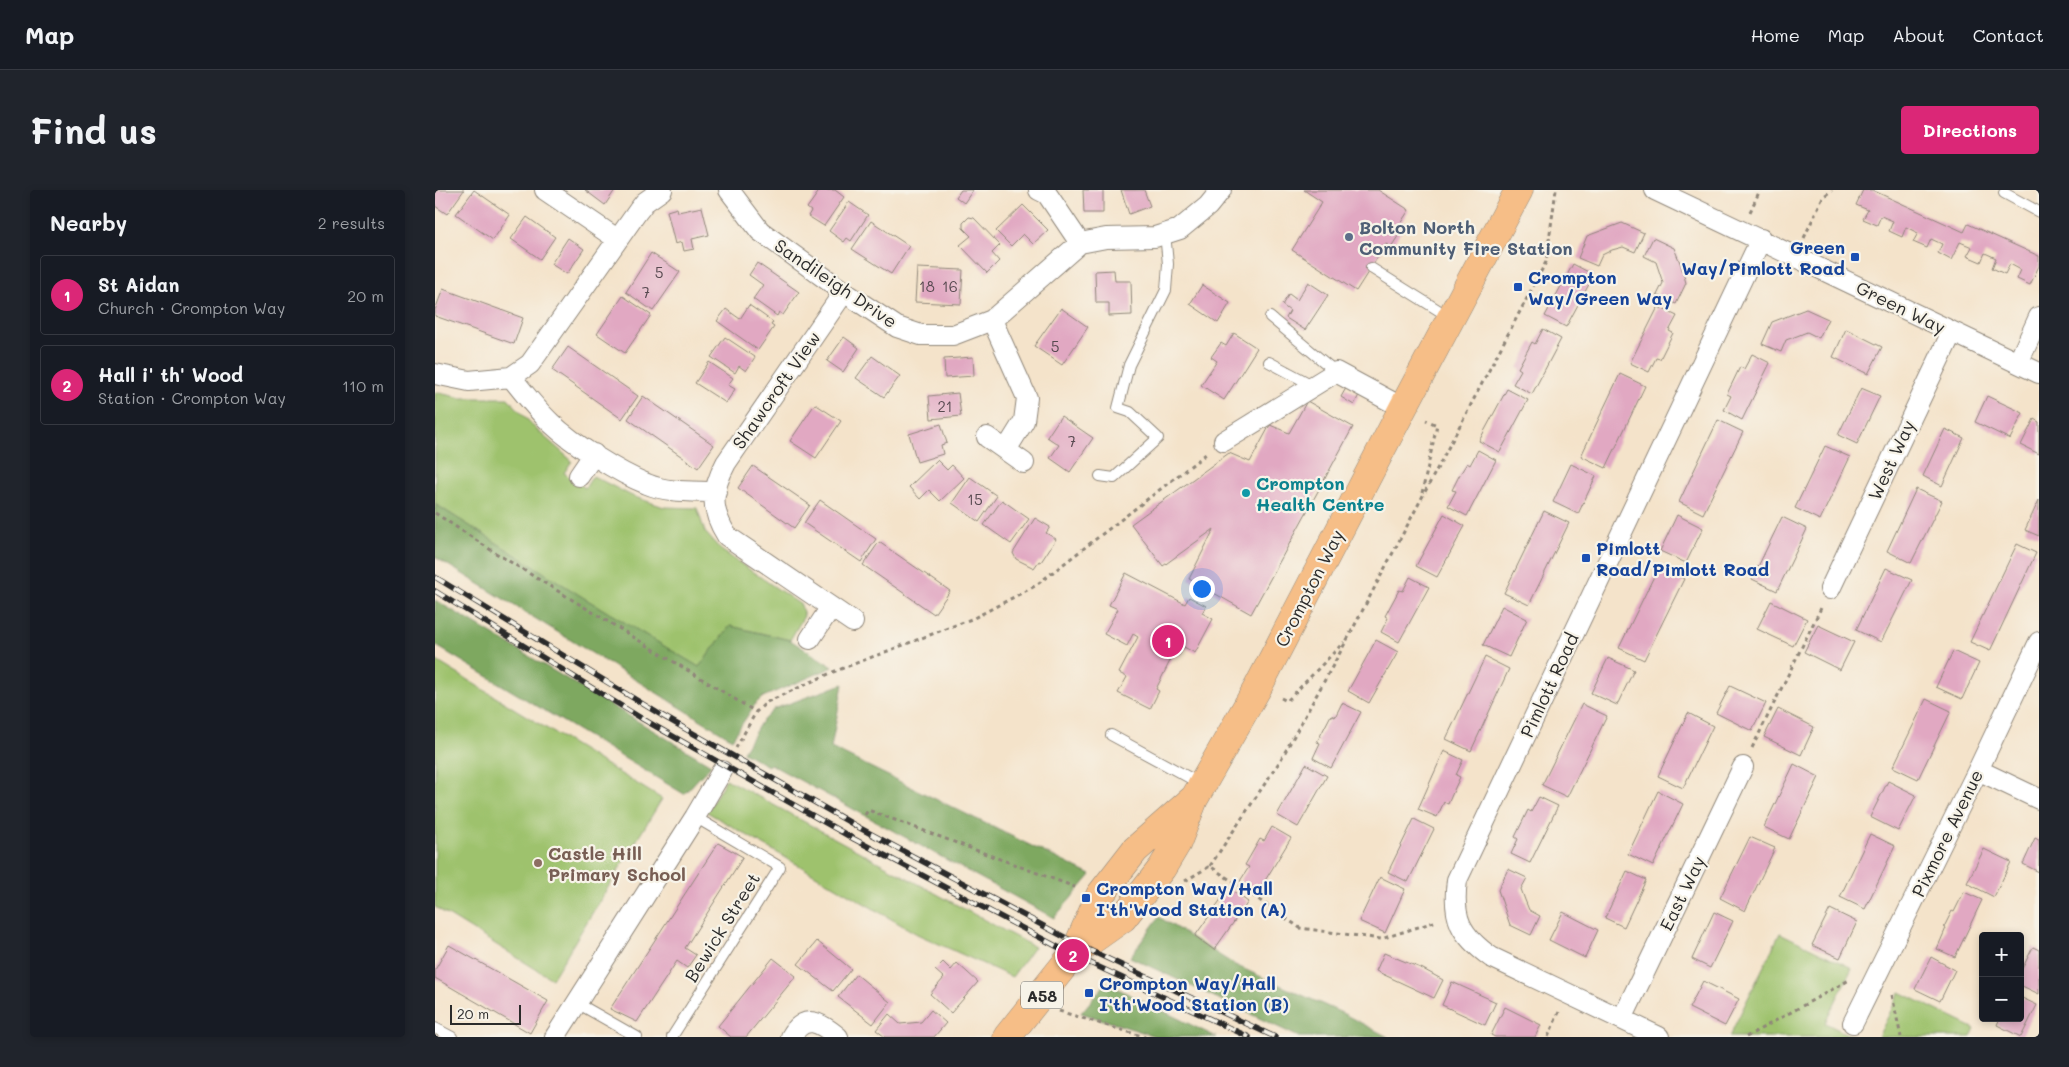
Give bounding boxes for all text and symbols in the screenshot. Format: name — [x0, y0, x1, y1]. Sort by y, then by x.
text: Map — [25, 19, 74, 50]
text: Home — [1751, 23, 1800, 47]
text: Map — [1828, 23, 1864, 47]
text: About — [1892, 23, 1945, 47]
text: Contact — [1973, 23, 2044, 47]
button: Directions — [1901, 106, 2039, 154]
text: Find us — [30, 107, 157, 153]
text: Nearby — [50, 209, 127, 236]
text: 2 results — [318, 212, 385, 233]
place label: Bolton North Community Fire Station — [1359, 215, 1573, 260]
marker: Bolton North Community Fire Station — [1343, 231, 1355, 243]
street label: Sandileigh Drive — [770, 233, 902, 333]
place label: Green Way/Pimlott Road — [1682, 235, 1845, 280]
marker: Green Way/Pimlott Road — [1849, 251, 1861, 263]
house number: 5 — [655, 262, 663, 282]
place label: Crompton Way/Green Way — [1528, 265, 1673, 310]
text: St Aidan — [98, 272, 179, 297]
street label: Green Way — [1852, 275, 1950, 339]
house number: 18 — [919, 276, 935, 296]
house number: 16 — [942, 276, 958, 296]
marker: Crompton Way/Green Way — [1512, 281, 1524, 293]
house number: 7 — [642, 282, 650, 302]
text: 1 — [63, 285, 71, 306]
text: 20 m — [347, 285, 384, 306]
text: Church · Crompton Way — [98, 297, 285, 318]
street label: Shawcroft View — [726, 326, 826, 454]
house number: 5 — [1051, 336, 1059, 356]
text: Hall i' th' Wood — [98, 362, 243, 387]
text: 2 — [63, 375, 71, 396]
text: 110 m — [342, 375, 384, 396]
text: Station · Crompton Way — [98, 387, 286, 408]
house number: 21 — [937, 396, 953, 416]
street label: West Way — [1862, 416, 1920, 504]
house number: 7 — [1068, 431, 1076, 451]
place label: Crompton Health Centre — [1256, 471, 1385, 516]
marker: Crompton Health Centre — [1240, 487, 1252, 499]
house number: 15 — [967, 489, 983, 509]
street label: Crompton Way — [1269, 525, 1349, 651]
place label: Pimlott Road/Pimlott Road — [1596, 536, 1769, 581]
marker: Pimlott Road/Pimlott Road — [1580, 552, 1592, 564]
your location — [1189, 576, 1215, 602]
pin: 1 — [1152, 622, 1184, 660]
street label: Pimlott Road — [1514, 629, 1584, 741]
street label: Pixmore Avenue — [1906, 765, 1988, 901]
place label: Castle Hill Primary School — [548, 841, 686, 886]
street label: East Way — [1654, 852, 1710, 934]
marker: Castle Hill Primary School — [532, 857, 544, 869]
street label: Bewick Street — [679, 868, 765, 986]
place label: Crompton Way/Hall I'th'Wood Station (A) — [1096, 876, 1287, 921]
marker: Crompton Way/Hall I'th'Wood Station (A) — [1080, 892, 1092, 904]
map controls — [1979, 932, 2024, 1022]
button: + — [1979, 932, 2024, 977]
pin: 2 — [1057, 936, 1089, 974]
place label: Crompton Way/Hall I'th'Wood Station (B) — [1099, 971, 1289, 1016]
button: − — [1979, 977, 2024, 1022]
road number: A58 — [1021, 982, 1063, 1008]
marker: Crompton Way/Hall I'th'Wood Station (B) — [1083, 987, 1095, 999]
scale bar — [450, 1002, 521, 1025]
text: 20 m — [457, 1004, 489, 1023]

